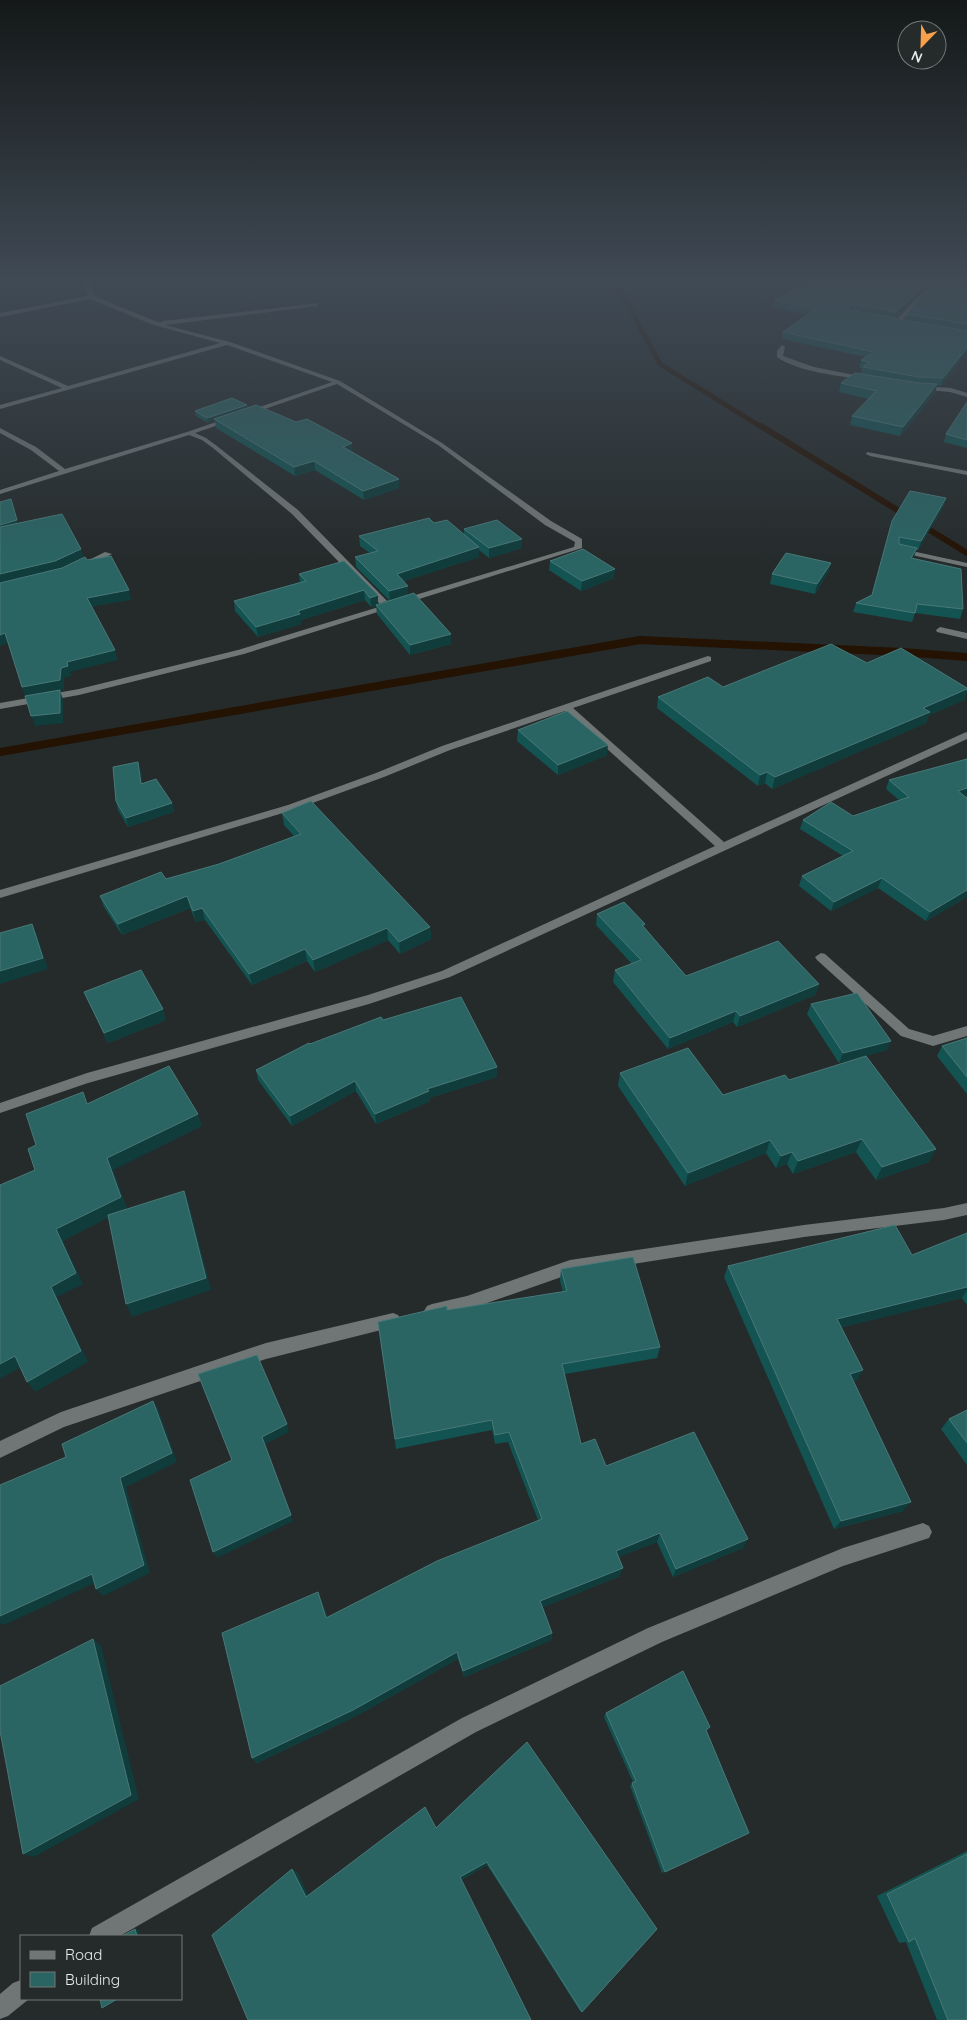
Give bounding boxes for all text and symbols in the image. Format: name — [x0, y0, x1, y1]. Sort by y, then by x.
north arrow — [897, 20, 947, 70]
text: N — [909, 47, 925, 67]
legend — [20, 1935, 182, 2000]
text: Road — [65, 1945, 102, 1964]
text: Building — [65, 1970, 120, 1989]

